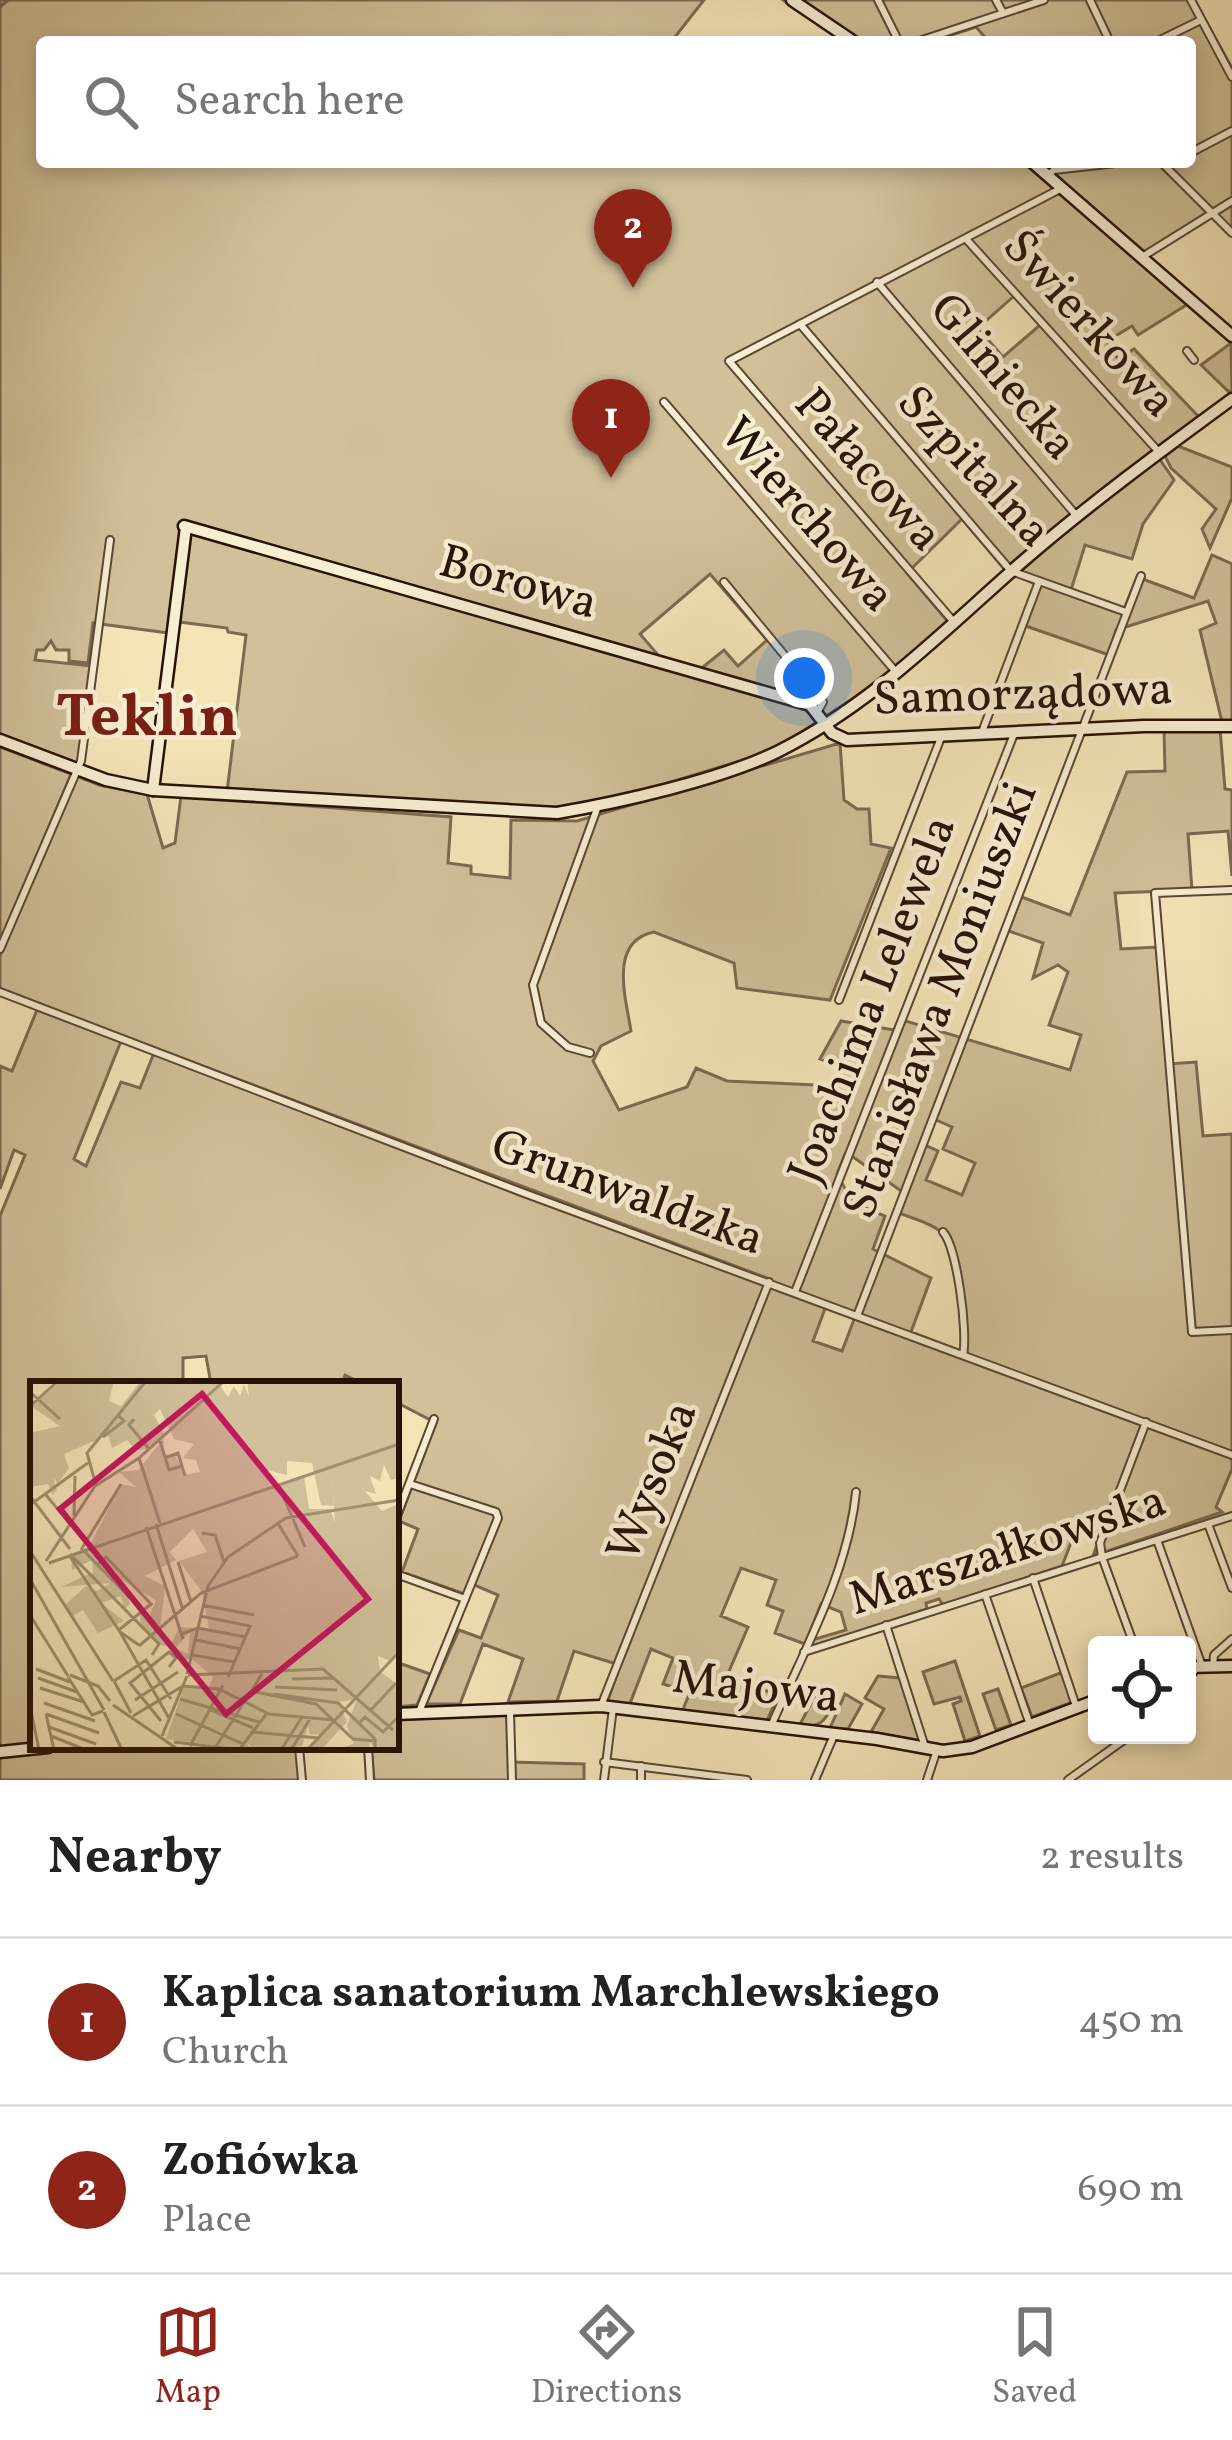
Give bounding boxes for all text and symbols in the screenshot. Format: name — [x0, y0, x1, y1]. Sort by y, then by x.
search box — [36, 36, 1196, 168]
icon: search — [78, 69, 144, 135]
text: Search here — [174, 71, 405, 134]
pin: 2 — [594, 189, 672, 288]
street label: Świerkowa — [985, 216, 1191, 434]
street label: Gliniecka — [912, 280, 1092, 476]
street label: Szpitalna — [880, 372, 1066, 564]
street label: Pałacowa — [777, 374, 957, 568]
pin: 1 — [572, 379, 650, 478]
street label: Wierchowa — [702, 404, 910, 628]
street label: Borowa — [431, 530, 605, 638]
your location — [774, 648, 834, 708]
street label: Samorządowa — [872, 657, 1174, 735]
district label: Teklin — [56, 678, 238, 761]
street label: Stanisława Moniuszki — [828, 773, 1056, 1229]
street label: Joachima Lelewela — [773, 807, 975, 1193]
street label: Grunwaldzka — [481, 1114, 773, 1274]
inset map — [30, 1381, 399, 1750]
street label: Wysoka — [591, 1392, 717, 1572]
street label: Marszałkowska — [841, 1469, 1175, 1635]
map controls — [1088, 1636, 1196, 1744]
button: locate — [1088, 1636, 1196, 1744]
street label: Majowa — [668, 1645, 844, 1733]
text: Nearby — [48, 1823, 222, 1894]
text: 2 results — [1040, 1831, 1184, 1885]
text: Kaplica sanatorium Marchlewskiego — [162, 1963, 940, 2026]
text: 1 — [79, 1995, 95, 2049]
text: 450 m — [1078, 1995, 1184, 2049]
text: Church — [162, 2026, 289, 2080]
text: Zofiówka — [162, 2131, 359, 2194]
text: 2 — [77, 2163, 97, 2217]
text: 690 m — [1077, 2163, 1184, 2217]
text: Place — [162, 2194, 252, 2248]
tab: Map — [155, 2299, 221, 2417]
tab: Directions — [531, 2299, 682, 2417]
tab: Saved — [992, 2299, 1077, 2417]

